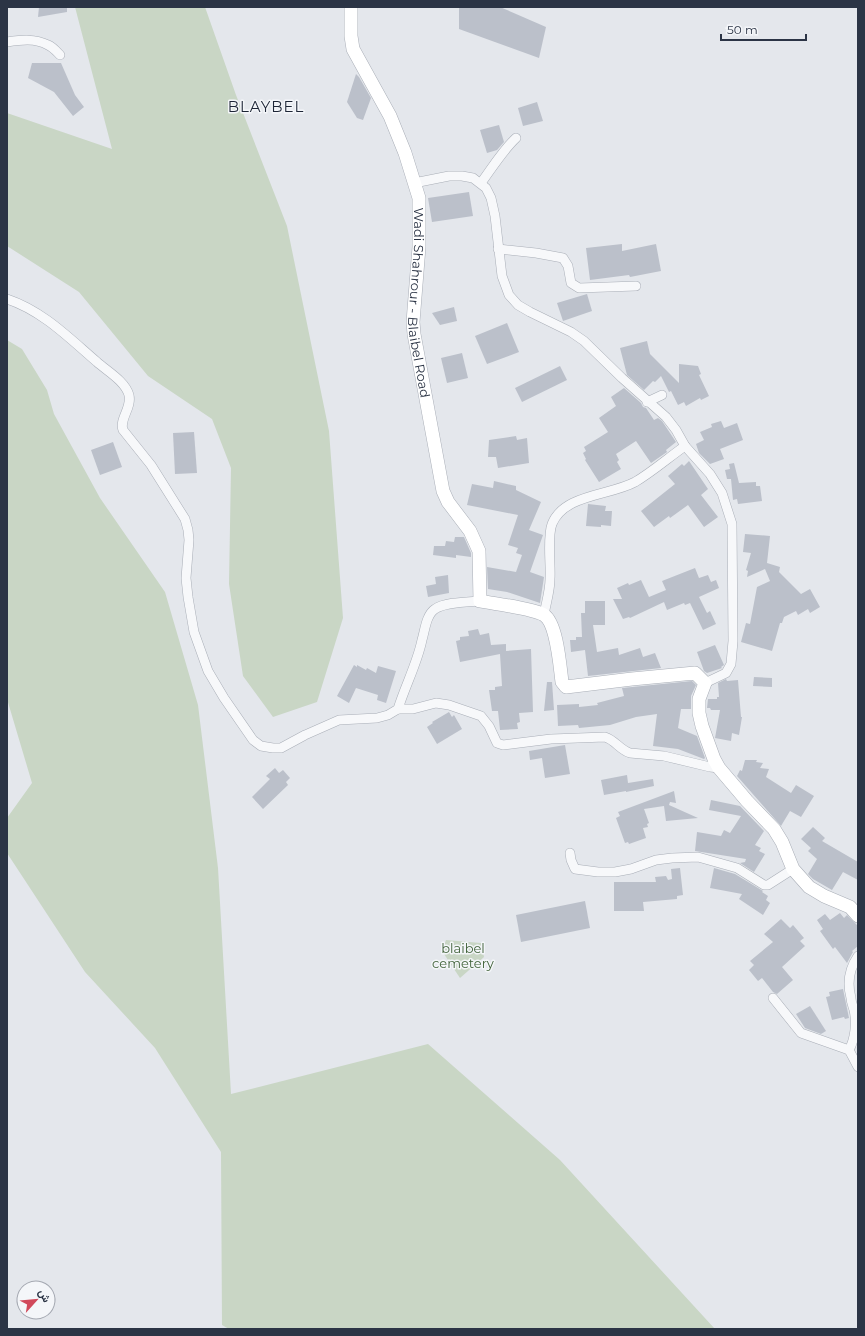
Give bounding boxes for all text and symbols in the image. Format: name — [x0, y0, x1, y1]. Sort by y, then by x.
scale bar — [721, 16, 806, 42]
text: 50 m — [727, 22, 758, 37]
district label: BLAYBEL — [228, 97, 304, 116]
street label: Wadi Shahrour - Blaibel Road — [405, 208, 434, 399]
park label: blaibel cemetery — [432, 940, 495, 971]
north arrow — [16, 1280, 56, 1320]
text: ش — [36, 1286, 54, 1305]

